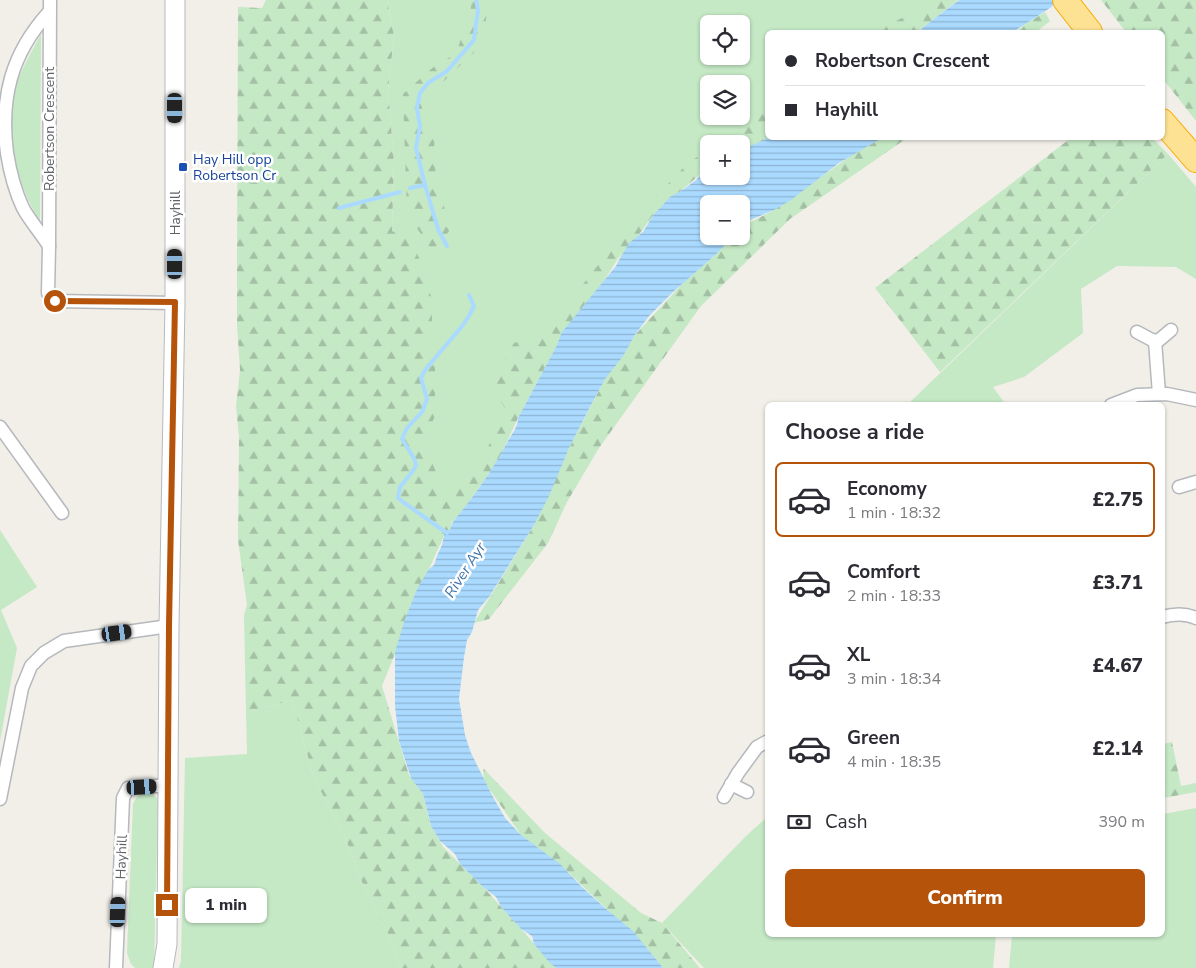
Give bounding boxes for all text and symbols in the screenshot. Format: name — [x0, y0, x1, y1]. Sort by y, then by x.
map controls — [700, 15, 750, 245]
button: locate — [700, 15, 750, 65]
text: Robertson Crescent — [815, 48, 989, 74]
street label: Robertson Crescent — [40, 67, 59, 191]
button: layers — [700, 75, 750, 125]
car — [167, 93, 182, 123]
text: Hayhill — [815, 97, 878, 123]
button: + — [700, 135, 750, 185]
place label: Hay Hill opp Robertson Cr — [193, 150, 276, 185]
marker: Hay Hill opp Robertson Cr — [177, 161, 189, 173]
street label: Hayhill — [166, 190, 185, 235]
button: − — [700, 195, 750, 245]
car — [167, 249, 182, 279]
route start — [44, 290, 66, 312]
text: Choose a ride — [785, 417, 924, 447]
text: Economy — [847, 476, 927, 502]
icon: car — [787, 477, 832, 522]
text: £2.75 — [1092, 487, 1143, 513]
text: 1 min · 18:32 — [847, 502, 941, 524]
water label: River Ayr — [440, 538, 491, 601]
text: Comfort — [847, 559, 920, 585]
icon: car — [787, 560, 832, 605]
text: £3.71 — [1092, 570, 1143, 596]
text: 2 min · 18:33 — [847, 585, 941, 607]
car — [101, 623, 132, 643]
text: XL — [847, 642, 870, 668]
icon: car — [787, 643, 832, 688]
text: £4.67 — [1092, 653, 1143, 679]
text: 3 min · 18:34 — [847, 668, 941, 690]
text: Green — [847, 725, 900, 751]
icon: car — [787, 726, 832, 771]
text: £2.14 — [1092, 736, 1143, 762]
text: 4 min · 18:35 — [847, 751, 941, 773]
car — [126, 779, 157, 795]
icon: cash — [785, 808, 813, 836]
text: Cash — [825, 809, 867, 835]
text: 390 m — [1098, 811, 1145, 833]
street label: Hayhill — [111, 834, 132, 880]
button: Confirm — [785, 869, 1145, 927]
callout: 1 min — [184, 888, 267, 922]
route end — [156, 894, 178, 916]
text: 1 min — [205, 894, 247, 916]
car — [109, 897, 126, 927]

